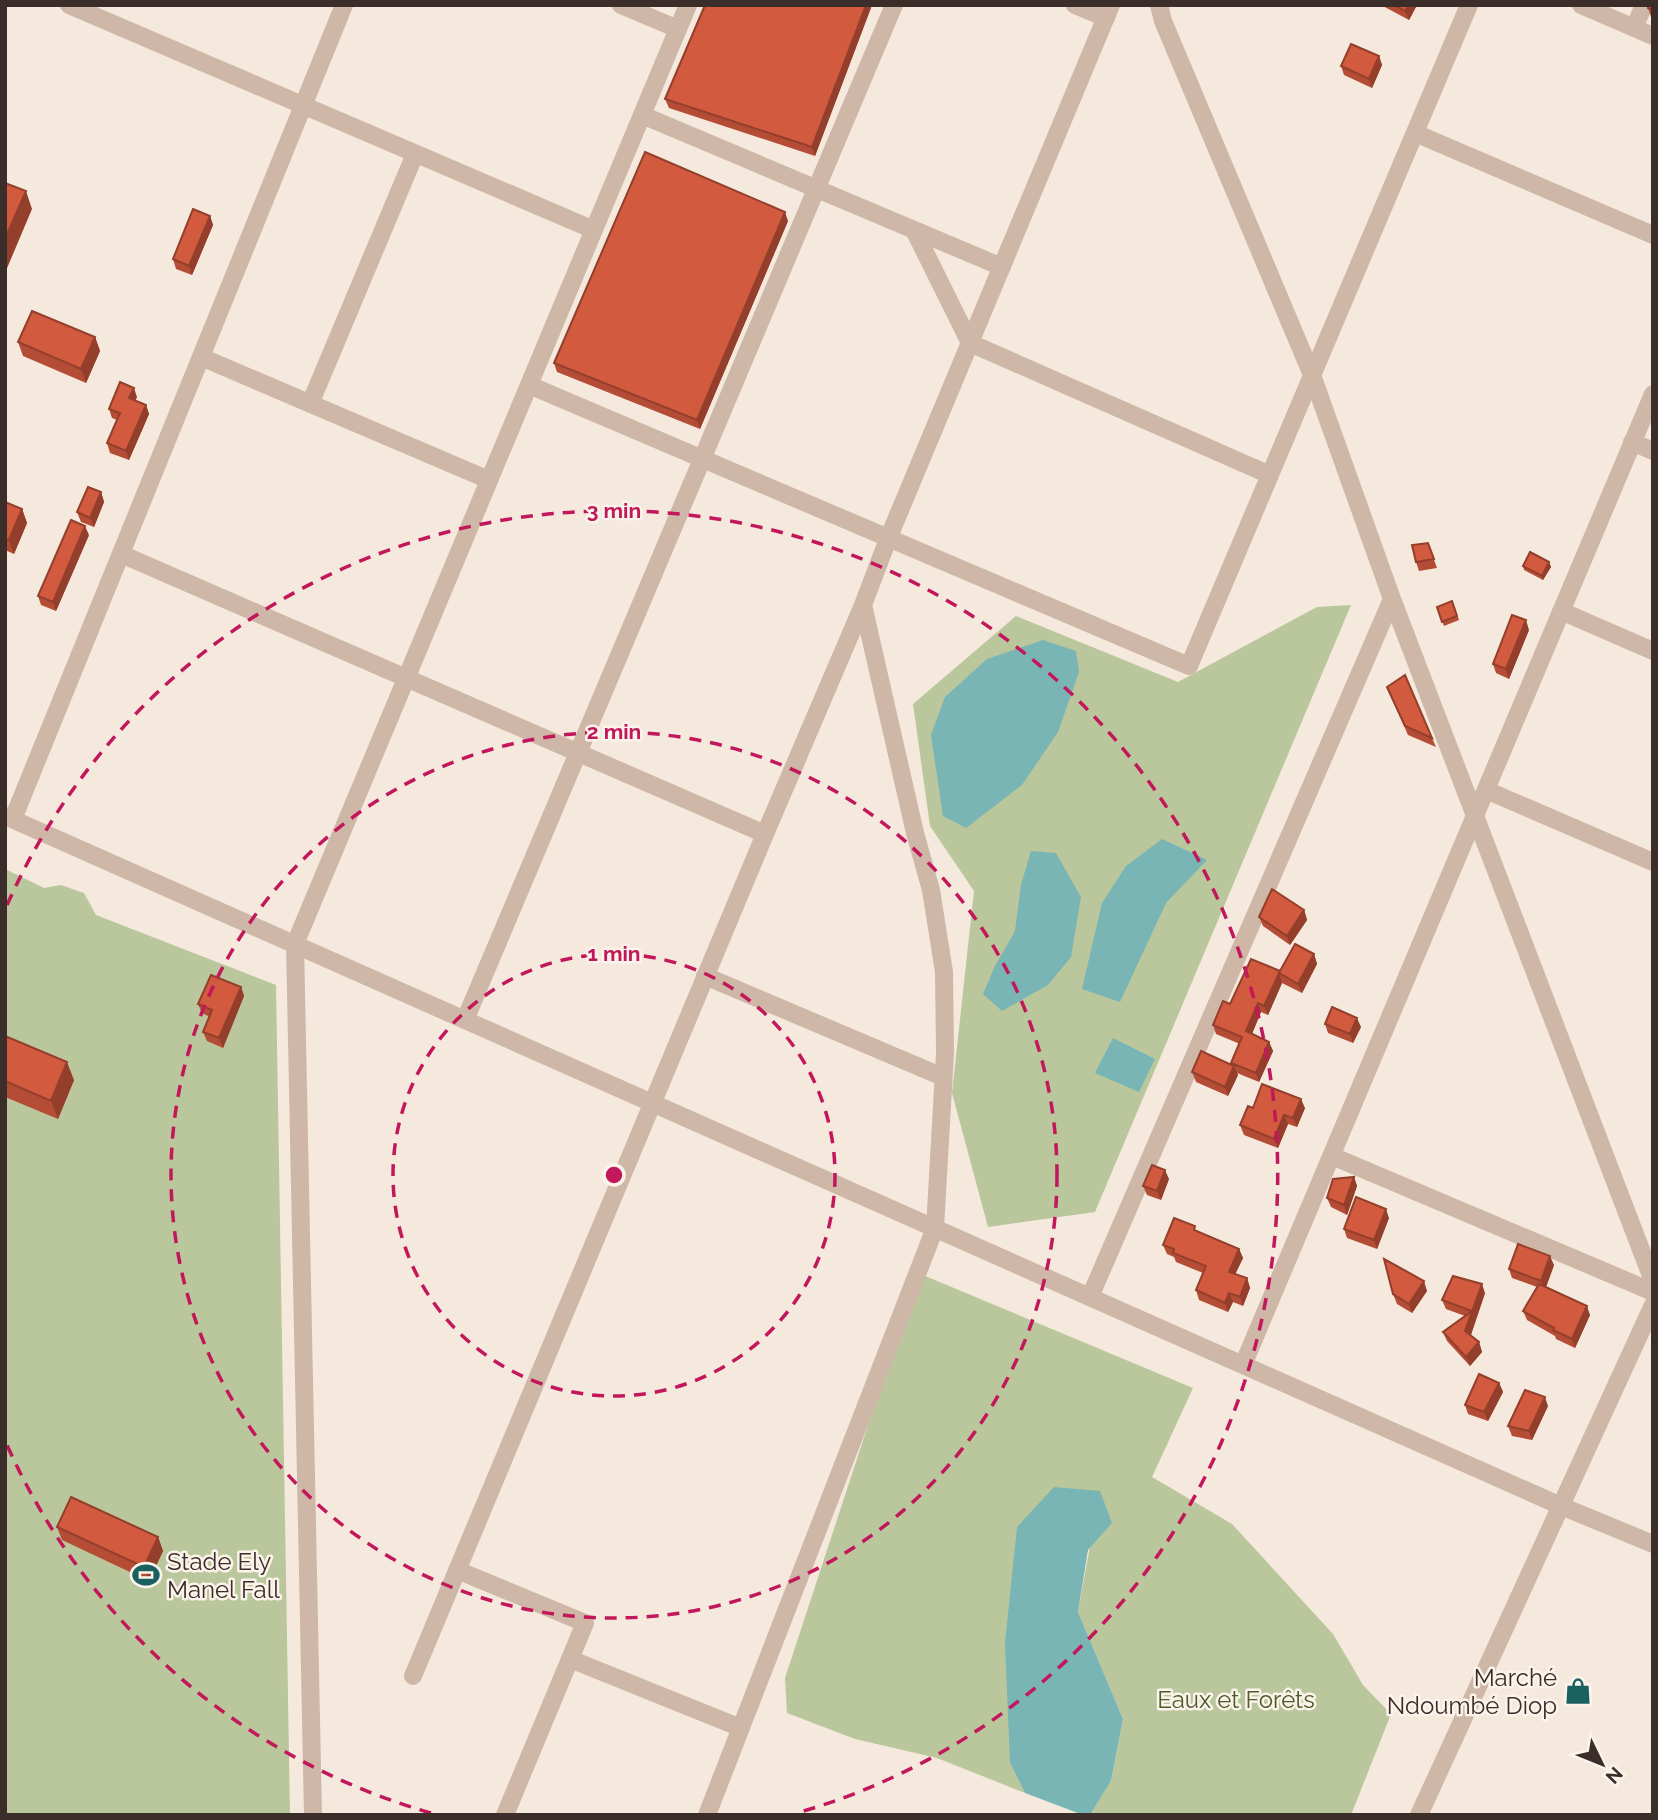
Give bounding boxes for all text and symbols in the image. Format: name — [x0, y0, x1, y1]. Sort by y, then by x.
text: 3 min — [587, 498, 641, 523]
text: 2 min — [587, 719, 641, 744]
text: 1 min — [587, 941, 641, 966]
centre of rings — [602, 1163, 626, 1187]
place label: Stade Ely Manel Fall — [167, 1547, 280, 1604]
sports icon: Stade Ely Manel Fall — [131, 1560, 161, 1590]
place label: Marché Ndoumbé Diop — [1387, 1663, 1557, 1720]
shop icon: Marché Ndoumbé Diop — [1563, 1676, 1593, 1706]
park label: Eaux et Forêts — [1157, 1685, 1315, 1714]
north arrow — [1567, 1729, 1637, 1799]
text: N — [1601, 1763, 1627, 1788]

